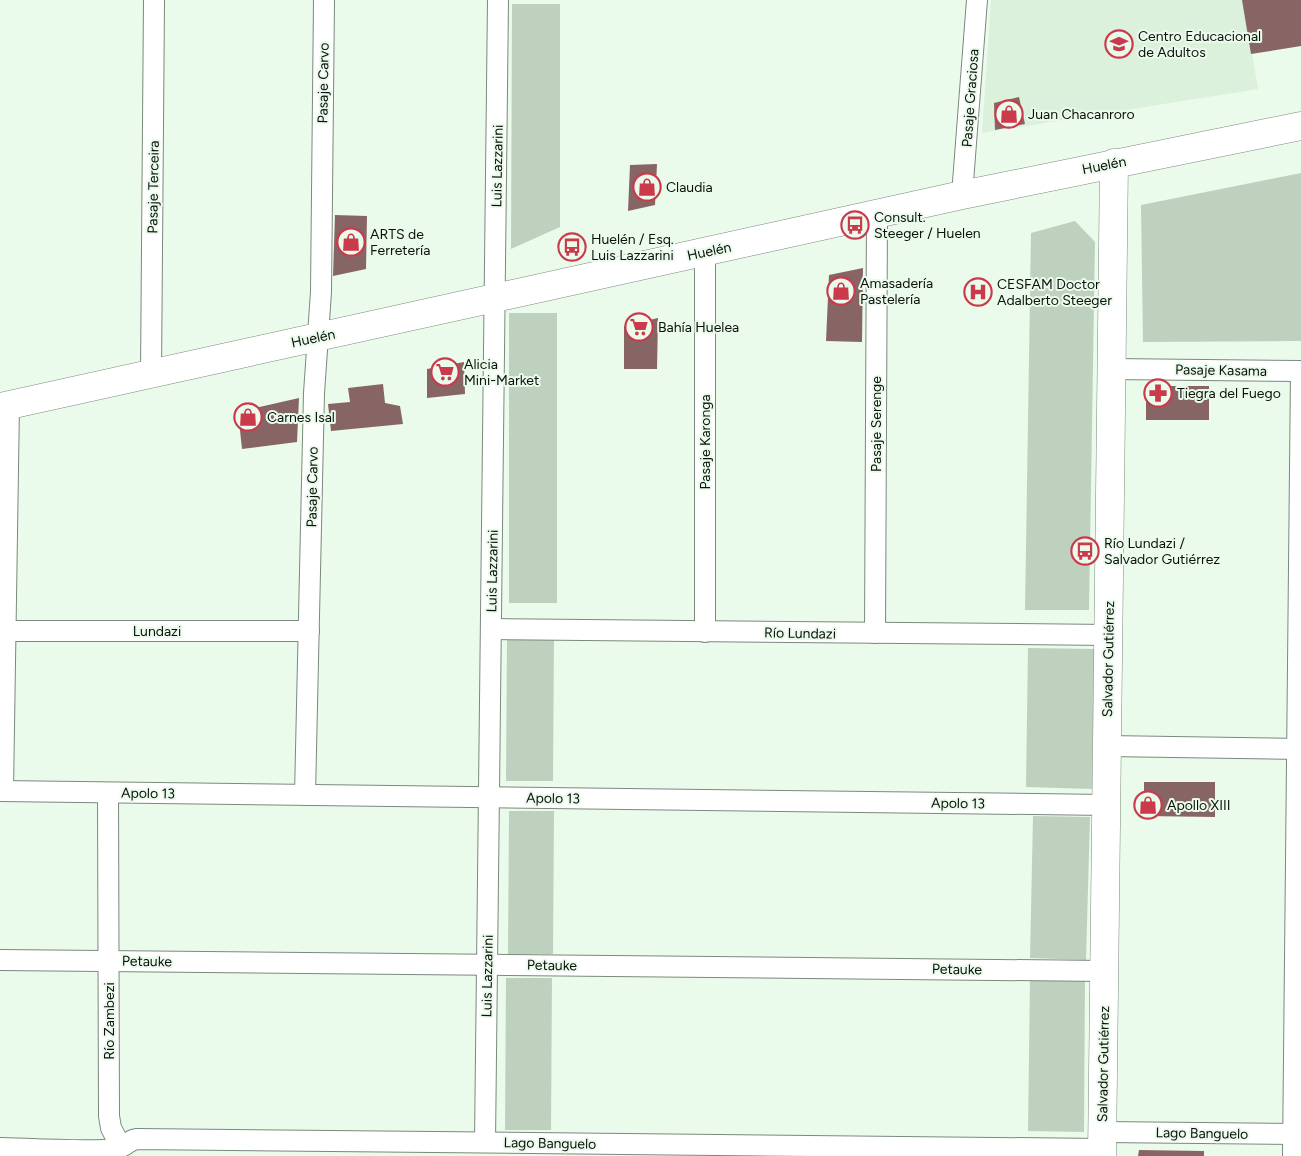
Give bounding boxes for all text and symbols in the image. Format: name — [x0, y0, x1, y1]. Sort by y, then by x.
place label: Centro Educacional de Adultos — [1138, 28, 1261, 61]
school or university icon: Centro Educacional de Adultos — [1104, 29, 1134, 59]
street label: Pasaje Carvo — [314, 42, 333, 124]
street label: Pasaje Graciosa — [959, 48, 982, 148]
shop icon: Juan Chacanroro — [994, 99, 1024, 129]
place label: Juan Chacanroro — [1028, 106, 1135, 123]
street label: Luis Lazzarini — [488, 125, 507, 207]
street label: Pasaje Terceira — [144, 140, 163, 234]
street label: Huelén — [1081, 153, 1128, 178]
shop icon: Claudia — [632, 172, 662, 202]
place label: Claudia — [666, 179, 713, 196]
place label: Consult. Steeger / Huelen — [874, 209, 981, 242]
bus stop icon: Consult. Steeger / Huelen — [840, 210, 870, 240]
place label: ARTS de Ferretería — [370, 226, 430, 259]
shop icon: ARTS de Ferretería — [336, 227, 366, 257]
place label: Huelén / Esq. Luis Lazzarini — [591, 231, 674, 264]
bus stop icon: Huelén / Esq. Luis Lazzarini — [557, 232, 587, 262]
street label: Huelén — [686, 239, 733, 264]
place label: Amasadería Pastelería — [860, 275, 933, 308]
shop icon: Amasadería Pastelería — [826, 276, 856, 306]
place label: CESFAM Doctor Adalberto Steeger — [997, 276, 1112, 309]
hospital icon: CESFAM Doctor Adalberto Steeger — [963, 277, 993, 307]
supermarket icon: Bahía Huelea — [624, 312, 654, 342]
place label: Bahía Huelea — [658, 319, 739, 336]
street label: Huelén — [290, 326, 337, 351]
place label: Alicia Mini-Market — [464, 356, 539, 389]
supermarket icon: Alicia Mini-Market — [430, 357, 460, 387]
street label: Pasaje Kasama — [1175, 361, 1267, 380]
street label: Pasaje Serenge — [868, 376, 885, 472]
pharmacy icon: Tiegra del Fuego — [1143, 378, 1173, 408]
place label: Tiegra del Fuego — [1177, 385, 1281, 402]
street label: Pasaje Karonga — [697, 394, 714, 490]
shop icon: Carnes Isal — [233, 402, 263, 432]
place label: Carnes Isal — [267, 409, 335, 426]
street label: Pasaje Carvo — [303, 446, 322, 528]
street label: Luis Lazzarini — [483, 530, 502, 612]
place label: Río Lundazi / Salvador Gutiérrez — [1104, 535, 1220, 568]
bus stop icon: Río Lundazi / Salvador Gutiérrez — [1070, 536, 1100, 566]
street label: Salvador Gutiérrez — [1099, 601, 1118, 717]
street label: Lundazi — [133, 623, 181, 640]
street label: Río Lundazi — [764, 624, 836, 643]
street label: Apolo 13 — [121, 785, 175, 802]
street label: Apolo 13 — [526, 790, 580, 807]
shop icon: Apollo XIII — [1133, 790, 1163, 820]
street label: Apolo 13 — [931, 795, 985, 812]
place label: Apollo XIII — [1167, 797, 1231, 814]
street label: Luis Lazzarini — [478, 935, 497, 1017]
street label: Petauke — [122, 953, 173, 970]
street label: Petauke — [527, 957, 578, 974]
street label: Petauke — [932, 961, 983, 978]
street label: Río Zambezi — [101, 982, 118, 1060]
street label: Salvador Gutiérrez — [1094, 1006, 1113, 1122]
street label: Lago Banguelo — [1156, 1124, 1248, 1143]
street label: Lago Banguelo — [504, 1134, 596, 1153]

